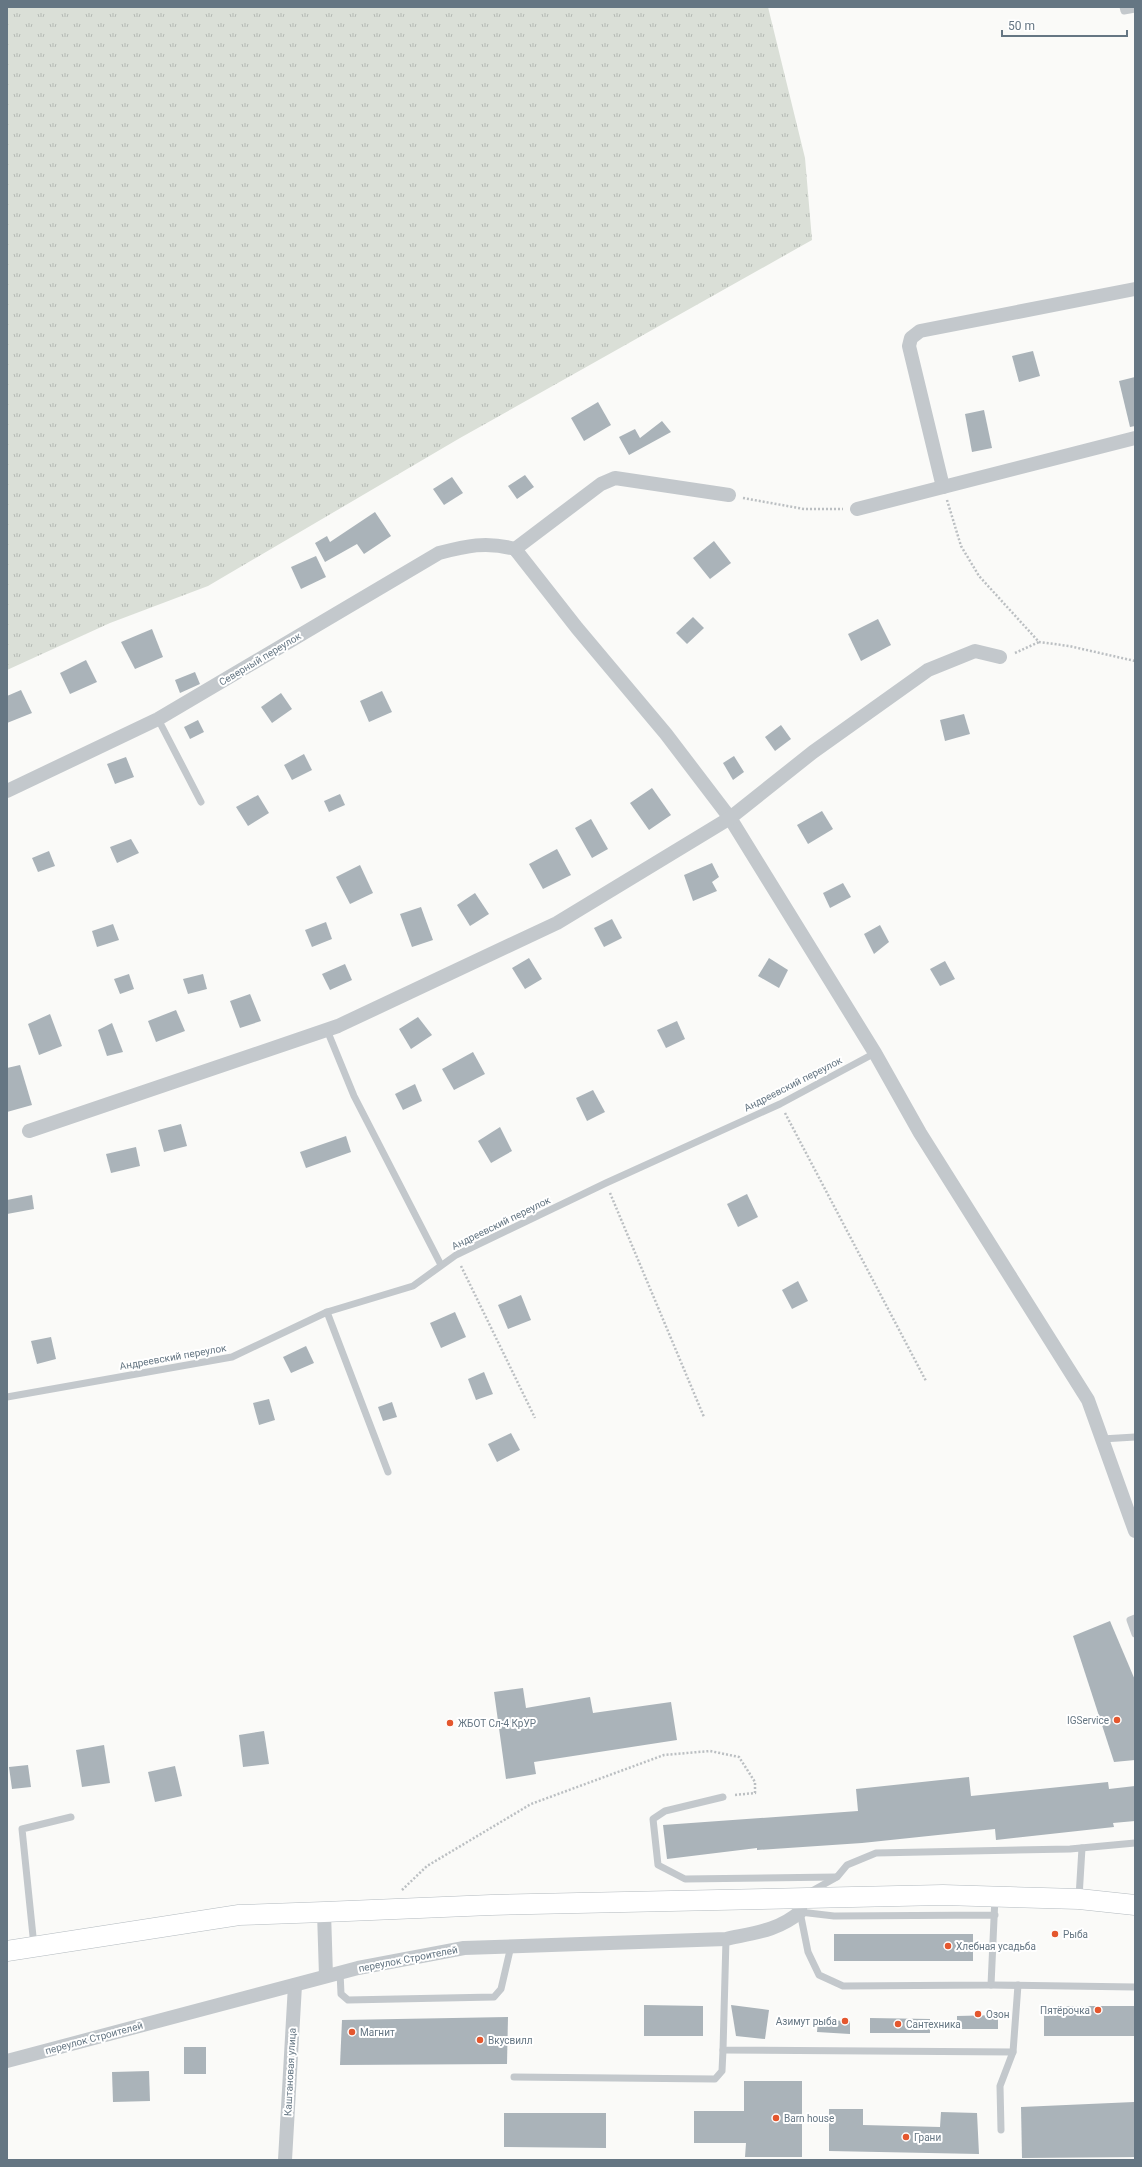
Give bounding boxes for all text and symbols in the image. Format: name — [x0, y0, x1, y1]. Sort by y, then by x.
scale bar — [1002, 12, 1127, 38]
text: 50 m — [1008, 19, 1035, 33]
street label: Северный переулок — [217, 630, 303, 688]
street label: Андреевский переулок — [742, 1054, 844, 1113]
street label: Андреевский переулок — [450, 1194, 553, 1252]
street label: Андреевский переулок — [119, 1342, 228, 1372]
place label: IGService — [1067, 1715, 1109, 1726]
marker: IGService — [1112, 1715, 1122, 1725]
marker: ЖБОТ Сл-4 КрУР — [445, 1718, 455, 1728]
place label: ЖБОТ Сл-4 КрУР — [458, 1718, 536, 1729]
marker: Рыба — [1050, 1929, 1060, 1939]
place label: Рыба — [1063, 1929, 1088, 1940]
marker: Хлебная усадьба — [943, 1941, 953, 1951]
place label: Хлебная усадьба — [956, 1941, 1036, 1952]
street label: переулок Строителей — [357, 1944, 459, 1974]
place label: Пятёрочка — [1040, 2005, 1090, 2016]
marker: Пятёрочка — [1093, 2005, 1103, 2015]
marker: Озон — [973, 2009, 983, 2019]
place label: Озон — [986, 2009, 1009, 2020]
place label: Азимут рыба — [776, 2016, 837, 2027]
marker: Азимут рыба — [840, 2016, 850, 2026]
marker: Сантехника — [893, 2019, 903, 2029]
place label: Сантехника — [906, 2019, 961, 2030]
street label: переулок Строителей — [44, 2020, 144, 2056]
marker: Магнит — [347, 2027, 357, 2037]
place label: Магнит — [360, 2027, 395, 2038]
street label: Каштановая улица — [282, 2028, 298, 2116]
marker: Вкусвилл — [475, 2035, 485, 2045]
place label: Вкусвилл — [488, 2035, 533, 2046]
marker: Barn house — [771, 2113, 781, 2123]
place label: Barn house — [784, 2113, 834, 2124]
marker: Грани — [901, 2132, 911, 2142]
place label: Грани — [914, 2132, 941, 2143]

